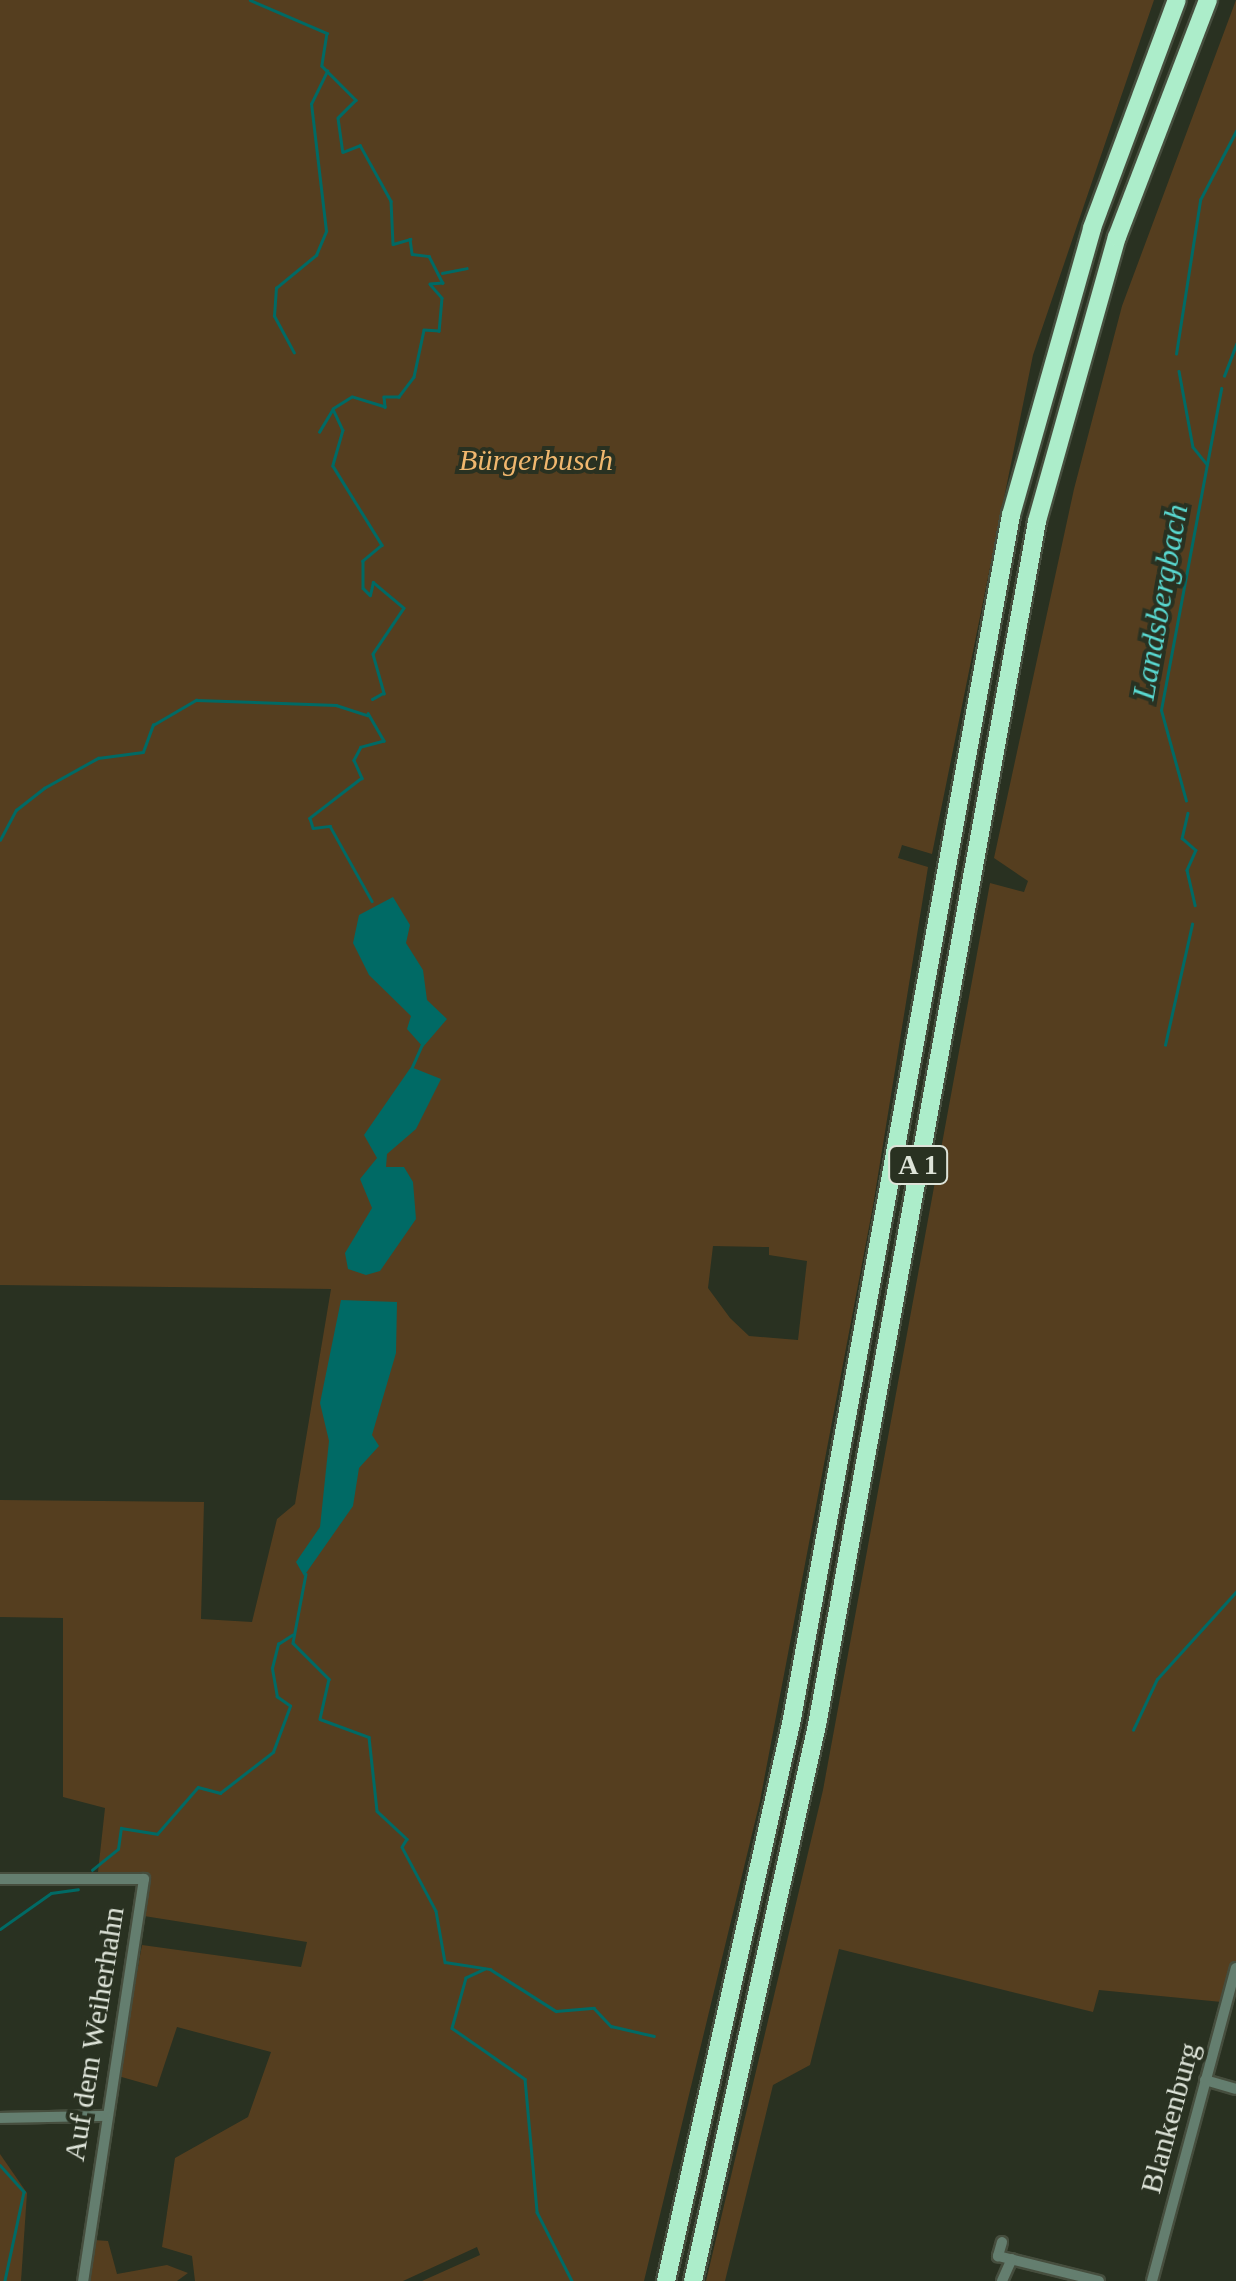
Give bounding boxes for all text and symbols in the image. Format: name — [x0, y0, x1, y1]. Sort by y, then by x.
park label: Bürgerbusch — [459, 442, 613, 478]
water label: Landsbergbach — [1124, 501, 1196, 703]
road number: A 1 — [886, 1142, 950, 1188]
street label: Auf dem Weiherhahn — [56, 1904, 132, 2164]
street label: Blankenburg — [1133, 2039, 1207, 2197]

